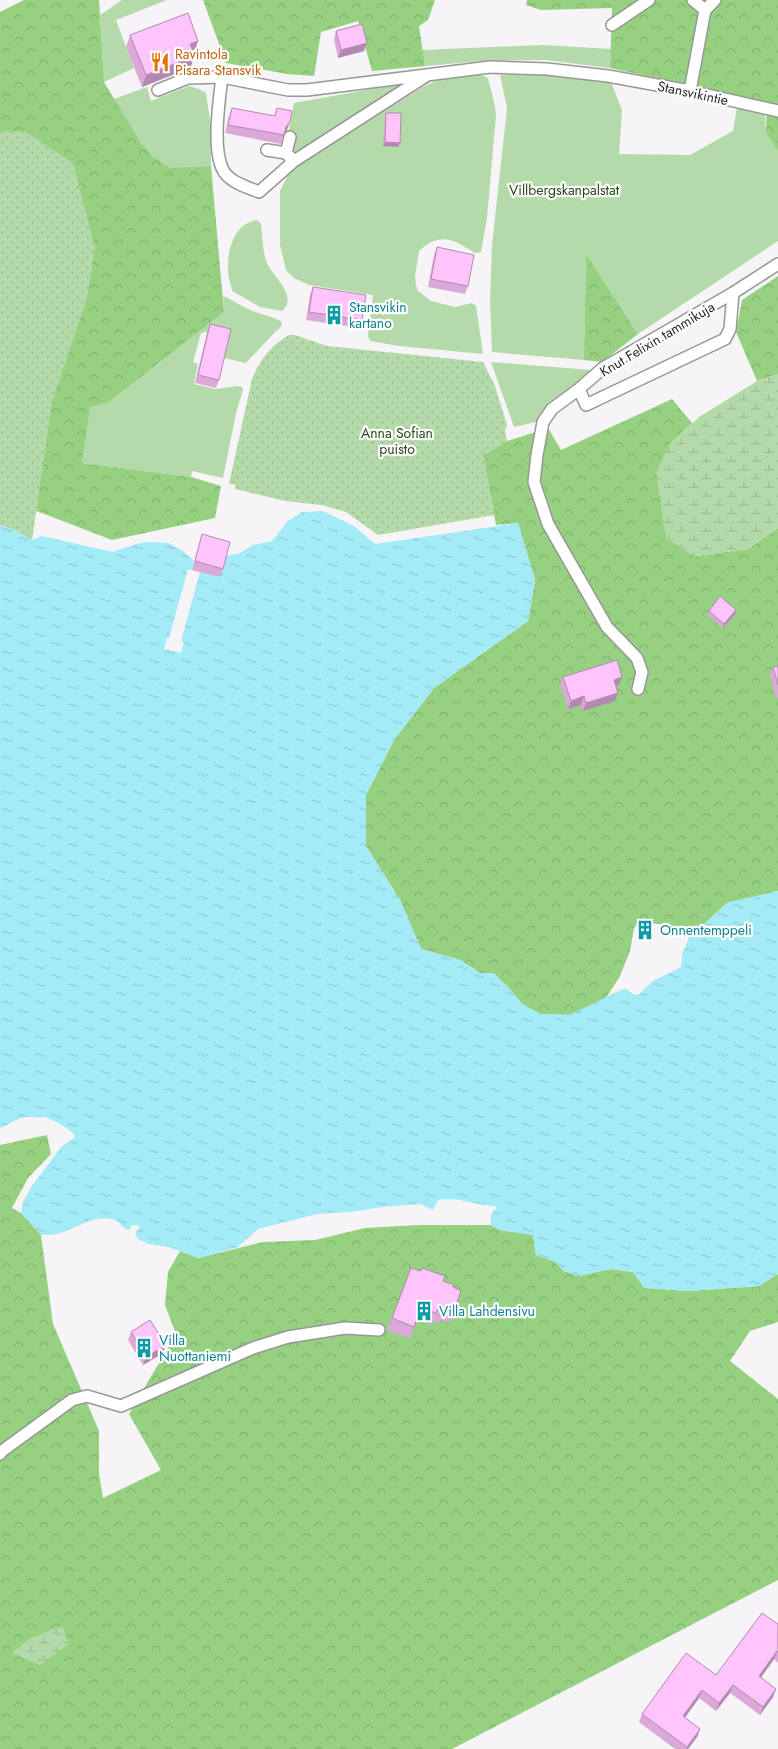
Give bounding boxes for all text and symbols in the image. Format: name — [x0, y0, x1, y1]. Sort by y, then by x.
place label: Ravintola Pisara Stansvik — [175, 44, 262, 80]
restaurant icon: Ravintola Pisara Stansvik — [149, 51, 171, 73]
street label: Stansvikintie — [656, 76, 730, 110]
park label: Villbergskanpalstat — [509, 180, 620, 200]
place label: Stansvikin kartano — [349, 297, 407, 333]
street label: Knut Felixin tammikuja — [596, 297, 718, 381]
building icon: Stansvikin kartano — [323, 304, 345, 326]
park label: Anna Sofian puisto — [361, 423, 433, 459]
building icon: Onnentemppeli — [634, 919, 656, 941]
place label: Onnentemppeli — [660, 920, 752, 940]
building icon: Villa Lahdensivu — [413, 1300, 435, 1322]
place label: Villa Lahdensivu — [439, 1301, 535, 1321]
place label: Villa Nuottaniemi — [159, 1330, 231, 1366]
building icon: Villa Nuottaniemi — [133, 1337, 155, 1359]

